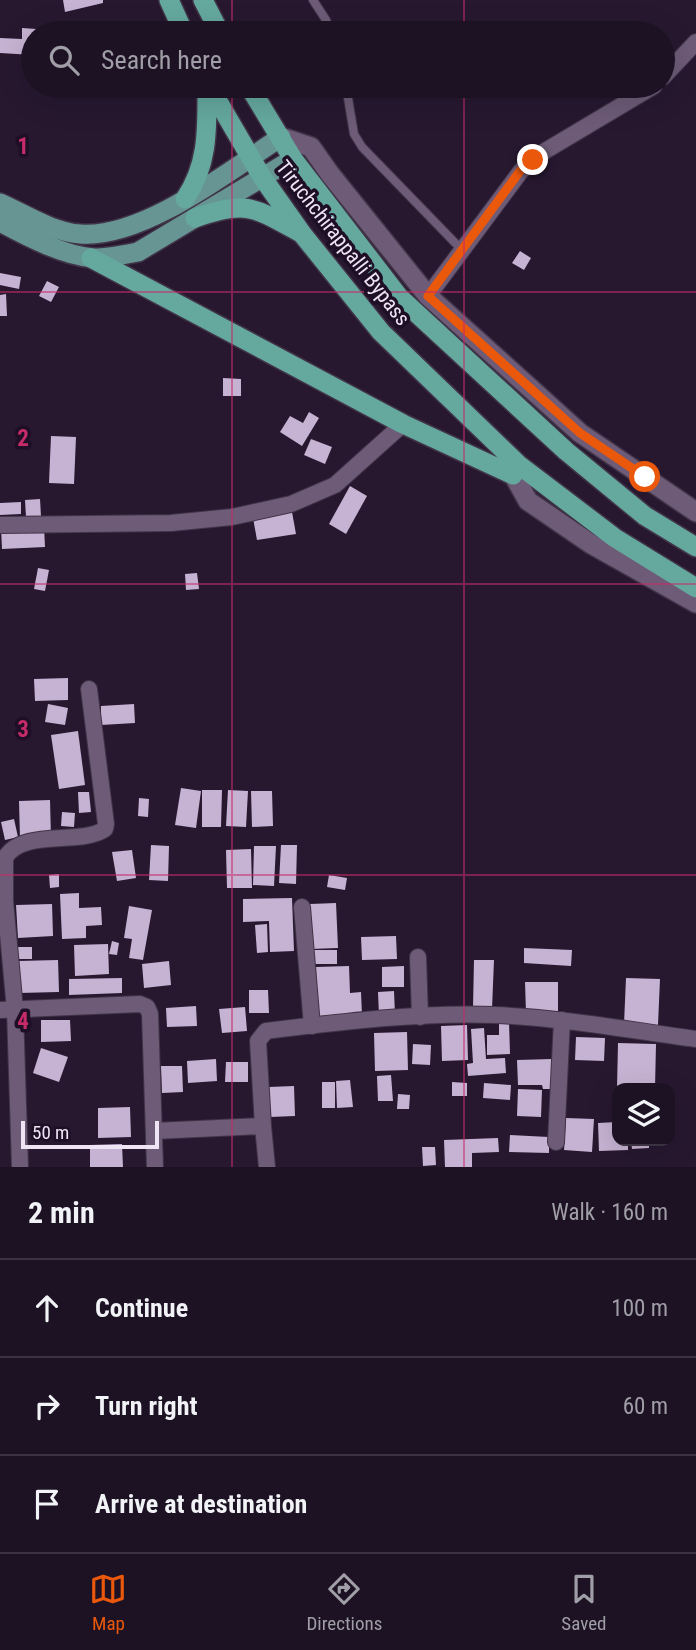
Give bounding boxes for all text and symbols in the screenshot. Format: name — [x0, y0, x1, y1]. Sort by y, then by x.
search box — [21, 21, 675, 98]
icon: search — [45, 41, 83, 79]
text: Search here — [101, 45, 222, 75]
text: 1 — [17, 133, 29, 160]
route end — [517, 144, 548, 175]
street label: Tiruchchirappalli Bypass — [271, 156, 415, 330]
text: 2 — [17, 425, 29, 452]
route start — [629, 461, 660, 492]
text: 3 — [17, 716, 29, 743]
text: 4 — [17, 1008, 29, 1035]
map controls — [612, 1083, 675, 1146]
button: layers — [612, 1083, 675, 1146]
scale bar — [21, 1118, 159, 1150]
text: 50 m — [32, 1121, 69, 1144]
text: 2 min — [28, 1195, 95, 1230]
text: Walk · 160 m — [551, 1199, 668, 1226]
icon: ahead — [28, 1289, 66, 1327]
text: Continue — [95, 1293, 188, 1323]
text: 100 m — [611, 1295, 668, 1322]
icon: right — [28, 1387, 66, 1425]
text: Turn right — [95, 1391, 197, 1421]
text: 60 m — [623, 1393, 668, 1420]
icon: arrive — [28, 1485, 66, 1523]
text: Arrive at destination — [95, 1489, 307, 1519]
tab: Map — [89, 1570, 127, 1635]
tab: Directions — [306, 1570, 382, 1635]
tab: Saved — [561, 1570, 607, 1635]

